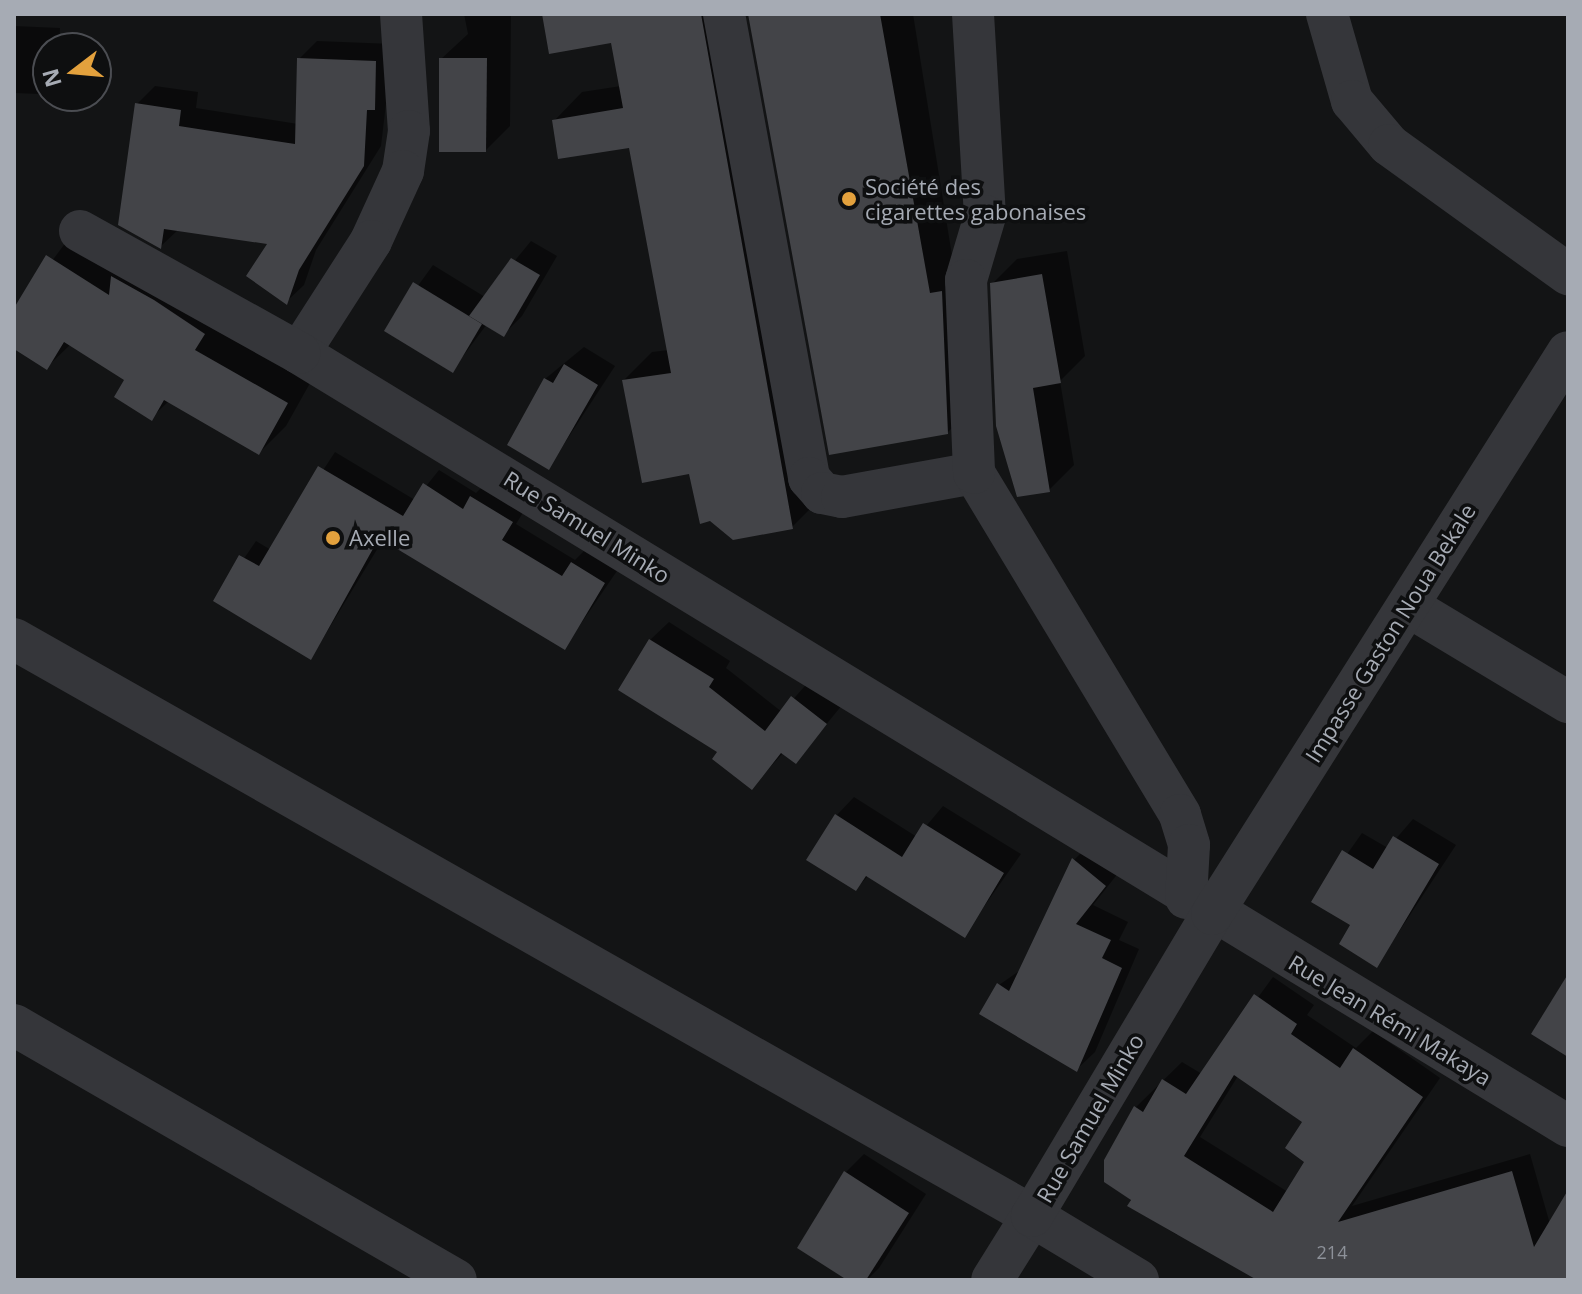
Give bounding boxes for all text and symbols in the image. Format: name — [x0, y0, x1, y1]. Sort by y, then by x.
north arrow — [32, 32, 112, 112]
text: N — [34, 65, 68, 91]
place label: Société des cigarettes gabonaises — [865, 173, 1086, 224]
marker: Société des cigarettes gabonaises — [840, 190, 858, 208]
street label: Rue Samuel Minko — [499, 465, 675, 589]
street label: Impasse Gaston Noua Bekale — [1299, 499, 1481, 767]
place label: Axelle — [349, 525, 410, 551]
marker: Axelle — [324, 529, 342, 547]
street label: Rue Jean Rémi Makaya — [1284, 949, 1496, 1091]
street label: Rue Samuel Minko — [1031, 1029, 1149, 1207]
house number: 214 — [1317, 1241, 1347, 1263]

